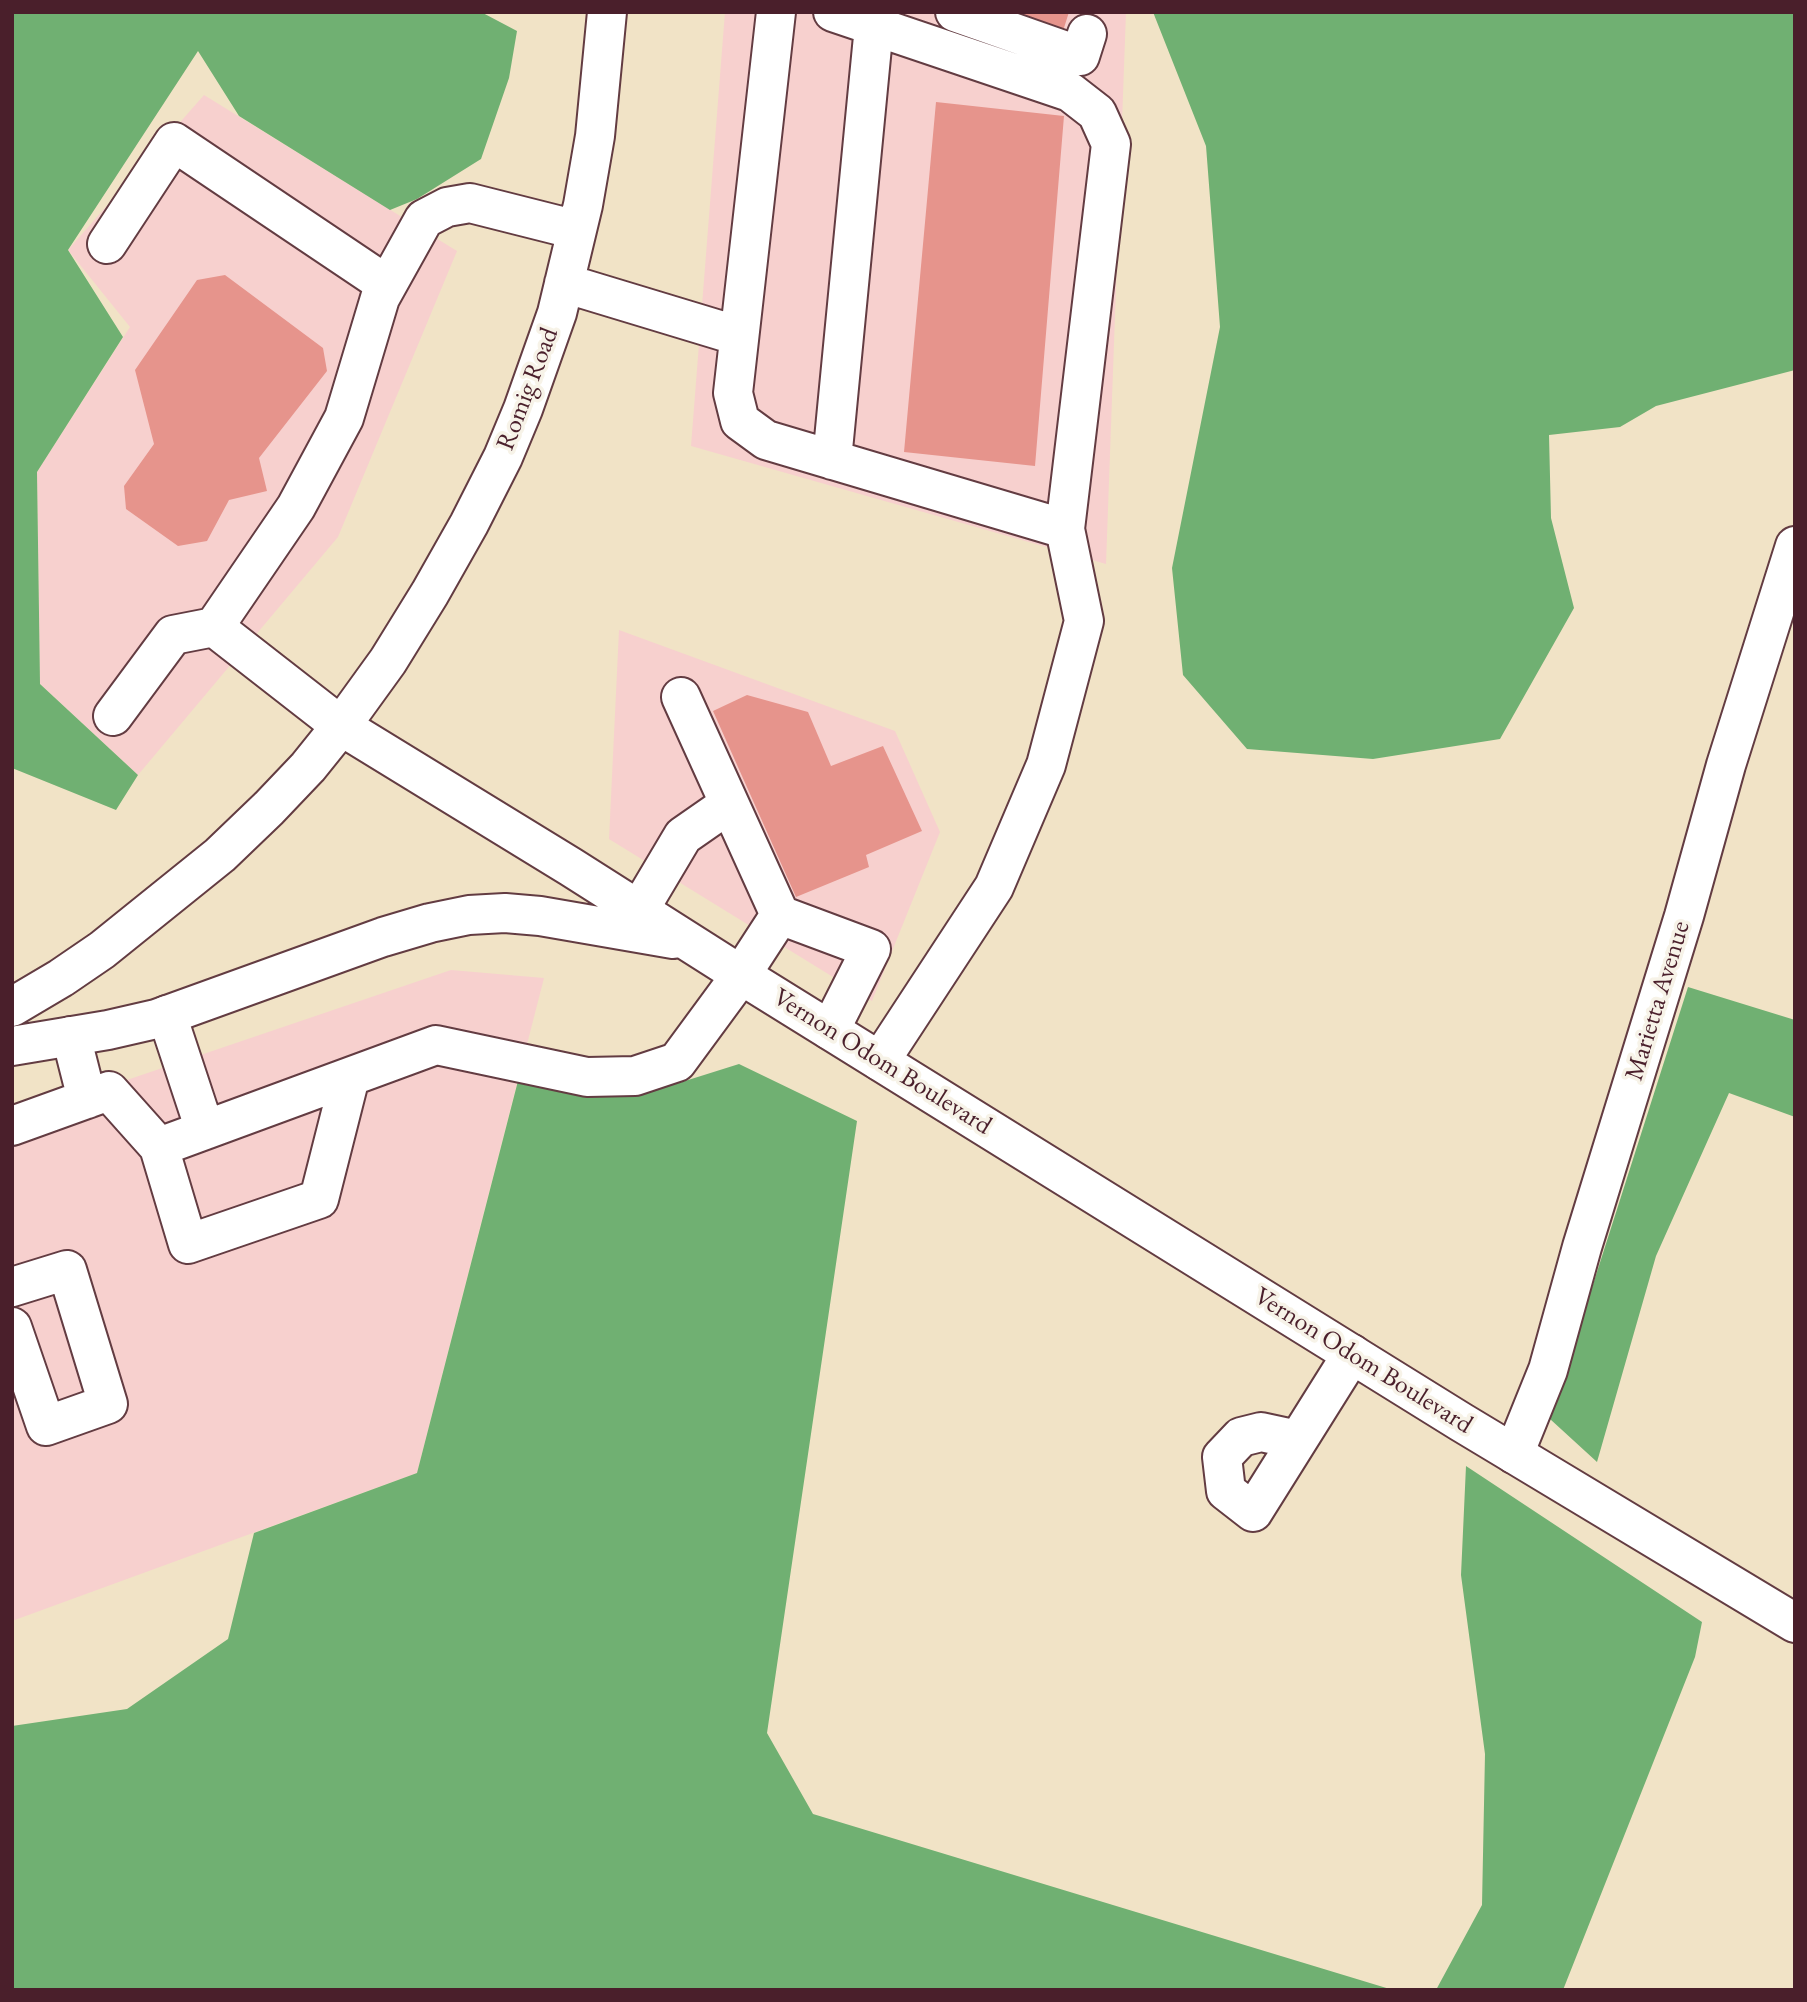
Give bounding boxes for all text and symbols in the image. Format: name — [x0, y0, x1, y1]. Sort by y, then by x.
street label: Romig Road — [490, 323, 566, 455]
street label: Marietta Avenue — [1619, 918, 1697, 1084]
street label: Vernon Odom Boulevard — [767, 982, 997, 1142]
street label: Vernon Odom Boulevard — [1248, 1281, 1478, 1441]

